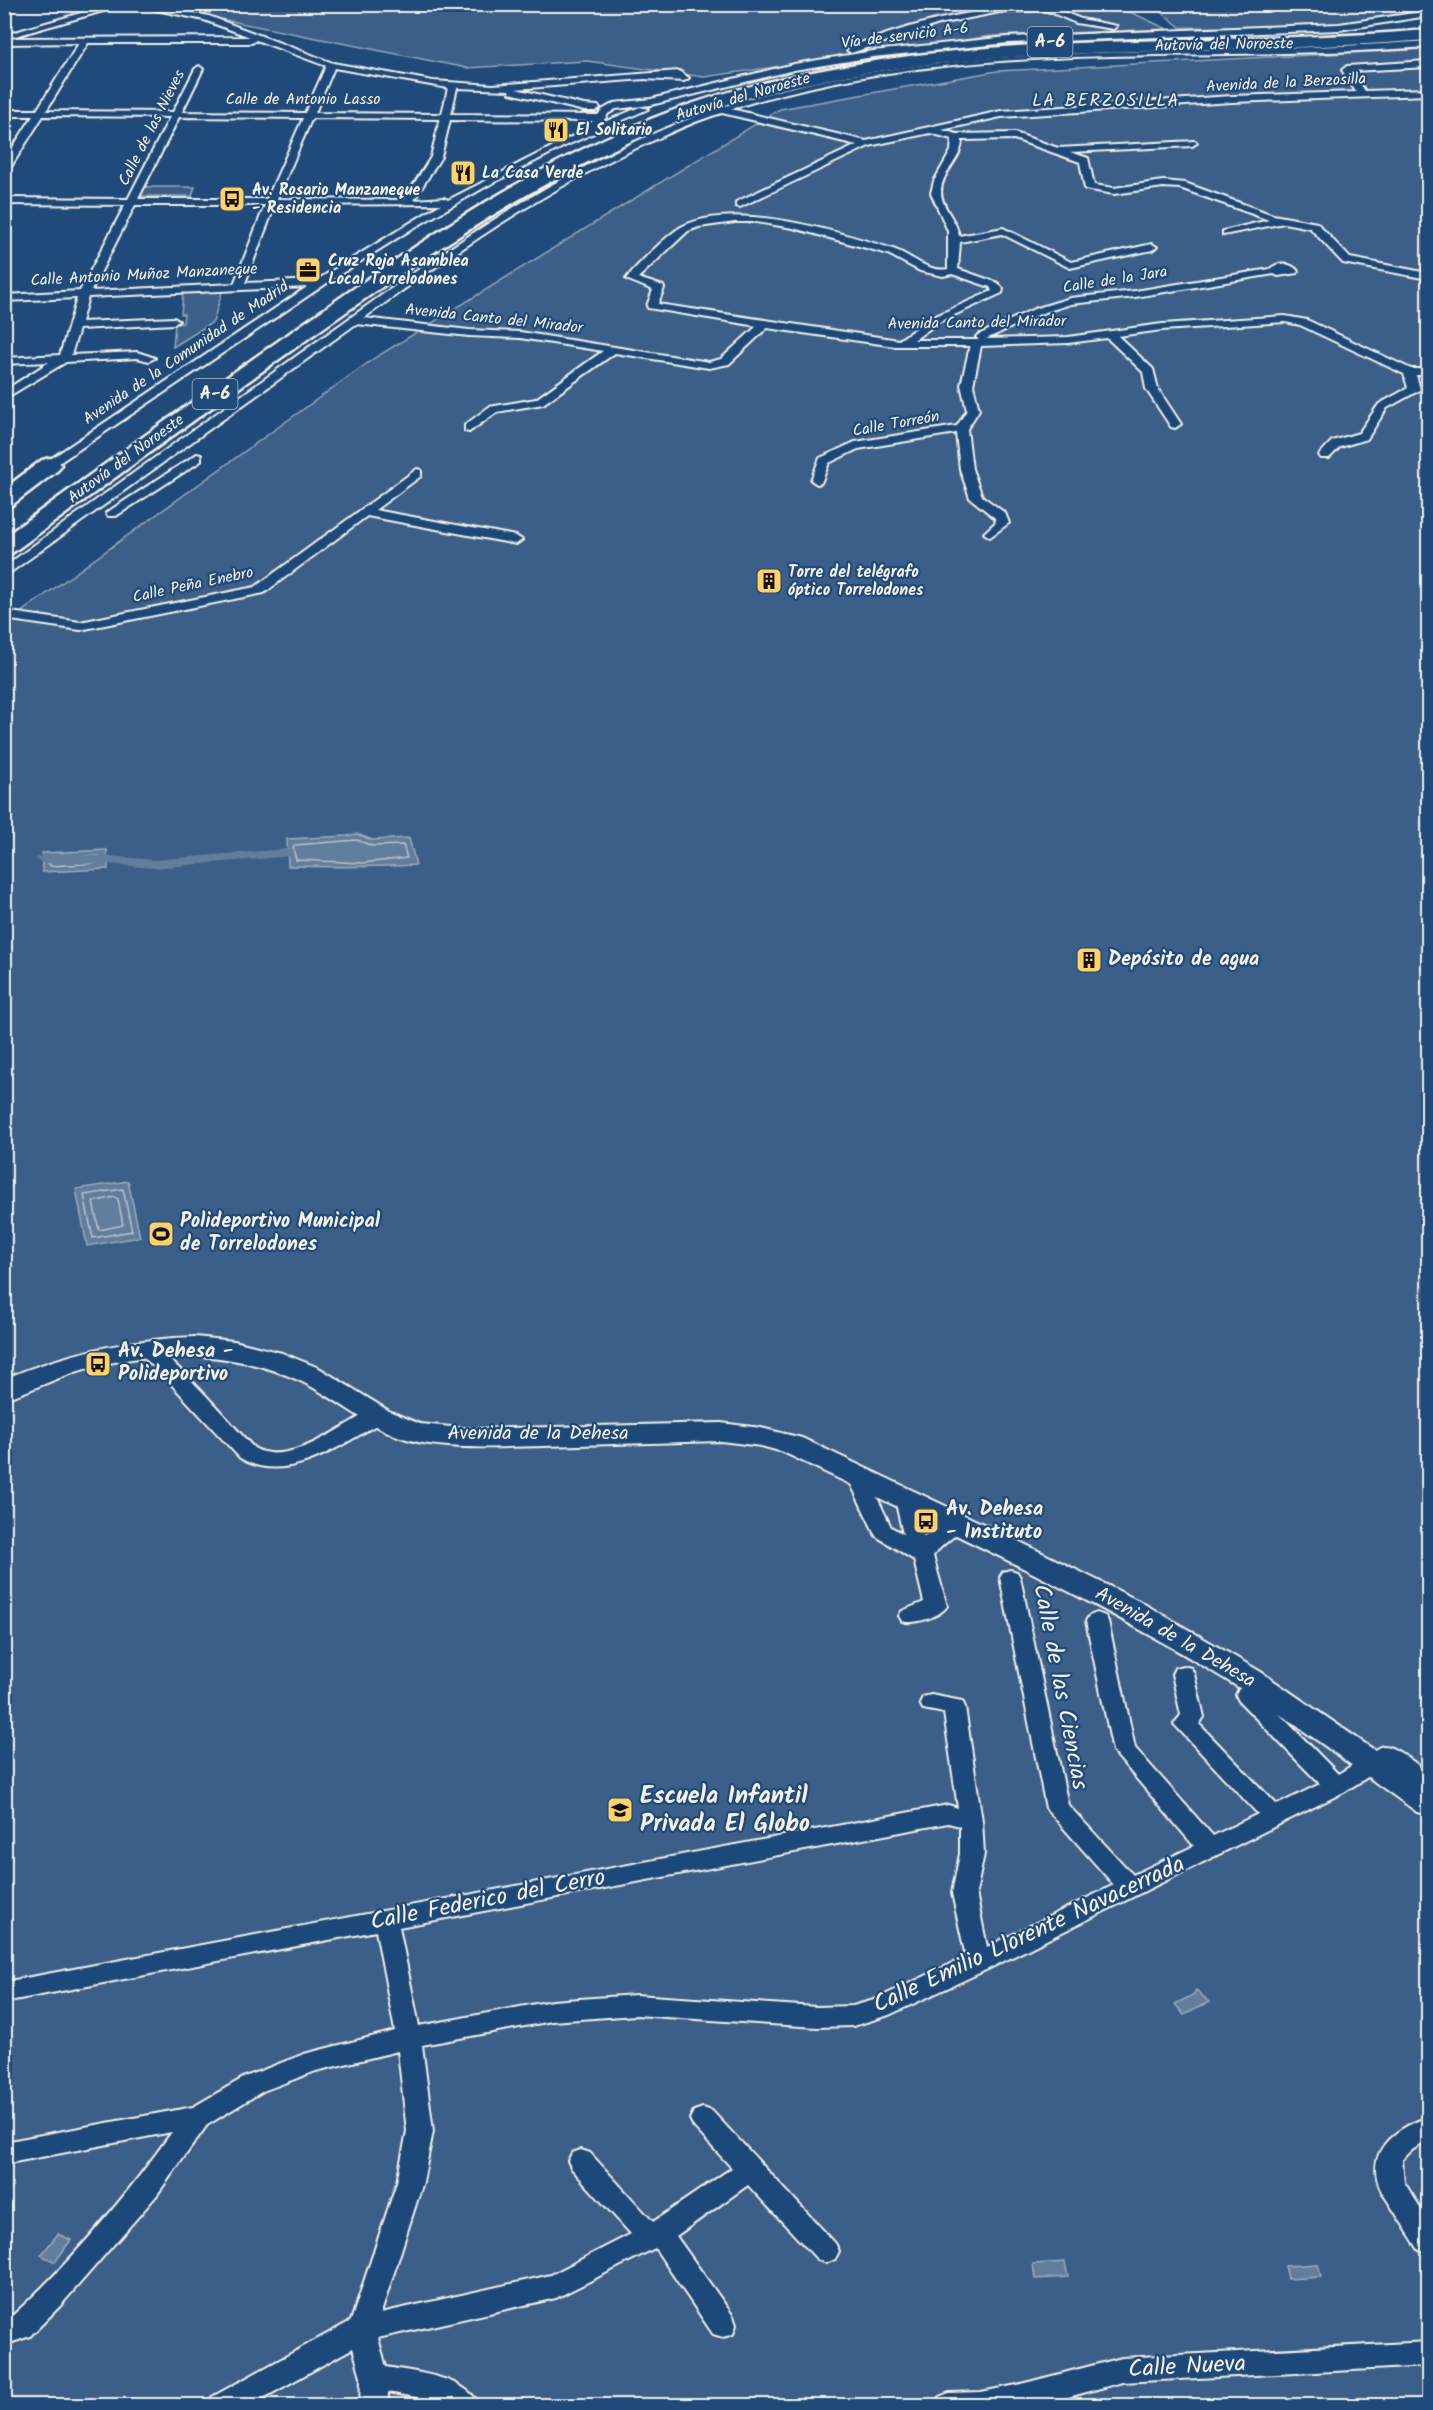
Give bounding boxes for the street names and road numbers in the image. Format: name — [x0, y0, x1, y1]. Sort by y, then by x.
street label: Vía de servicio A-6 — [840, 16, 970, 56]
road number: A-6 — [1028, 27, 1072, 57]
street label: Autovía del Noroeste — [1154, 31, 1294, 59]
street label: Calle de las Nieves — [112, 65, 192, 190]
street label: Autovía del Noroeste — [673, 66, 813, 128]
street label: Avenida de la Berzosilla — [1205, 66, 1367, 100]
street label: Calle de Antonio Lasso — [226, 87, 380, 112]
street label: Calle Antonio Muñoz Manzaneque — [30, 257, 258, 293]
street label: Calle de la Jara — [1061, 259, 1169, 301]
street label: Avenida de la Comunidad de Madrid — [78, 274, 295, 431]
street label: Avenida Canto del Mirador — [404, 297, 586, 341]
street label: Avenida Canto del Mirador — [887, 309, 1068, 337]
road number: A-6 — [192, 379, 238, 409]
street label: Calle Torreón — [851, 404, 941, 444]
street label: Autovía del Noroeste — [62, 408, 190, 510]
street label: Calle Peña Enebro — [130, 560, 256, 610]
street label: Avenida de la Dehesa — [447, 1418, 629, 1450]
street label: Avenida de la Dehesa — [1089, 1579, 1261, 1697]
street label: Calle de las Ciencias — [1021, 1581, 1099, 1793]
street label: Calle Emilio Llorente Navacerrada — [866, 1845, 1192, 2025]
street label: Calle Federico del Cerro — [367, 1858, 609, 1942]
street label: Calle Nueva — [1127, 2344, 1247, 2390]

